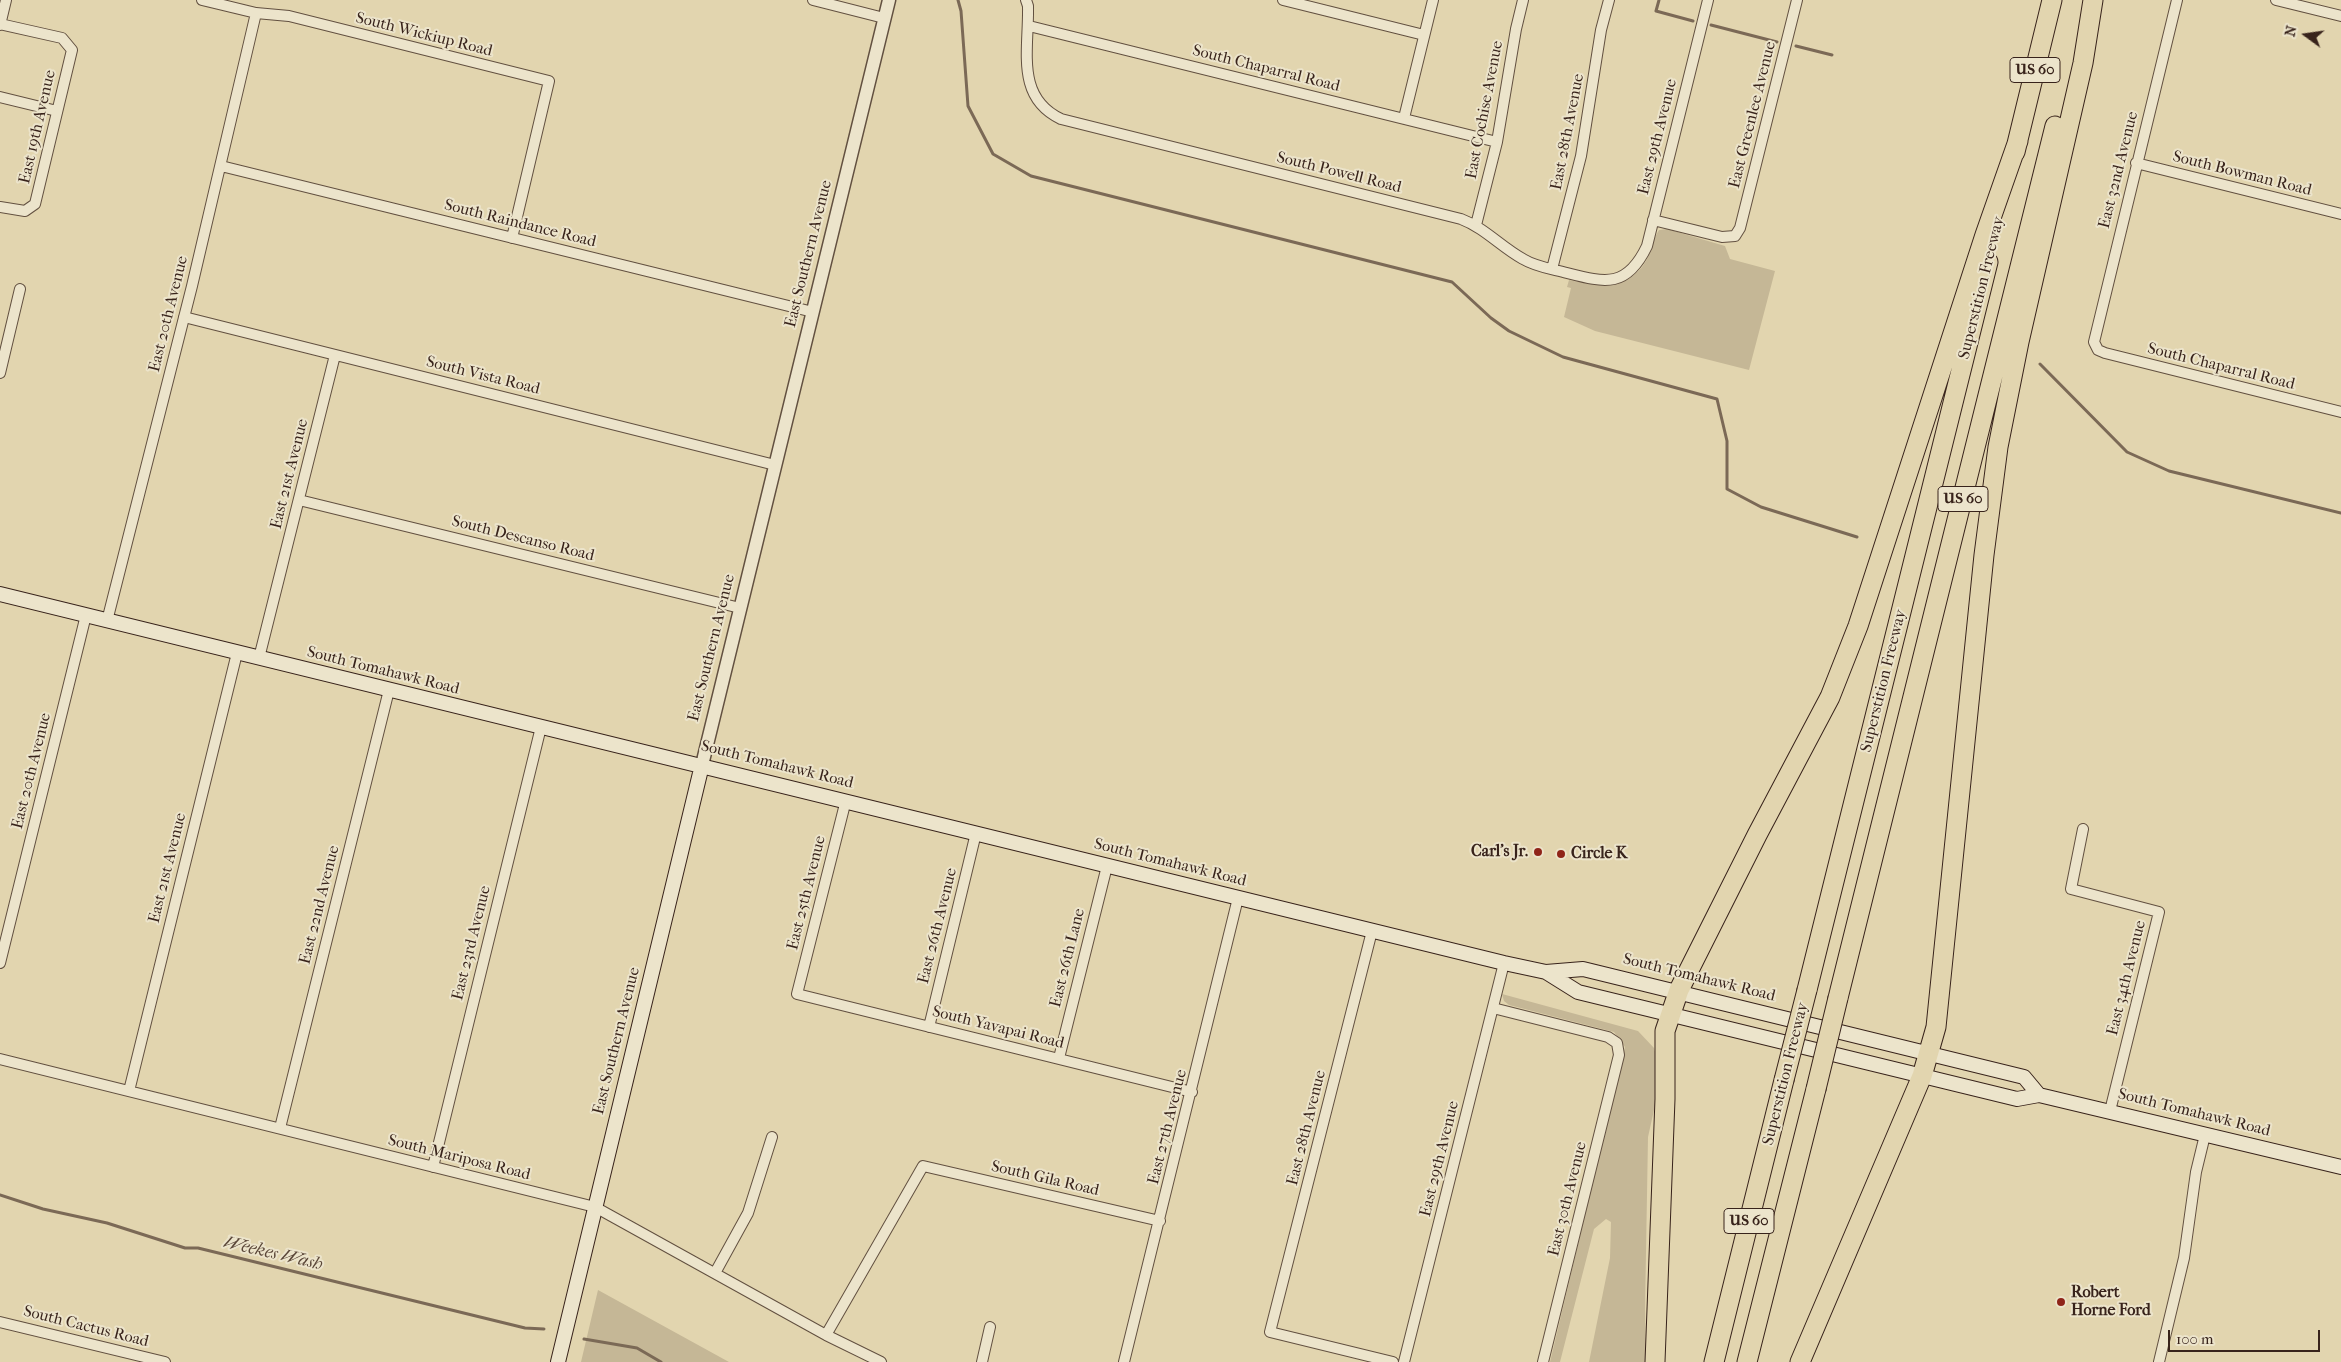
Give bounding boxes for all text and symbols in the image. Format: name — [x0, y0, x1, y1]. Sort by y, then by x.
street label: South Wickiup Road — [354, 9, 494, 61]
north arrow — [2281, 10, 2331, 60]
text: N — [2281, 24, 2300, 38]
street label: East Cochise Avenue — [1462, 39, 1508, 181]
street label: East Greenlee Avenue — [1725, 40, 1781, 190]
street label: South Chaparral Road — [1190, 41, 1342, 97]
road number: US 60 — [2010, 58, 2060, 82]
street label: East 19th Avenue — [16, 68, 60, 186]
street label: East 28th Avenue — [1547, 72, 1589, 192]
street label: East 29th Avenue — [1634, 77, 1682, 197]
street label: East 32nd Avenue — [2095, 109, 2143, 231]
street label: South Bowman Road — [2171, 147, 2313, 201]
street label: South Powell Road — [1275, 148, 1403, 198]
street label: East Southern Avenue — [781, 178, 837, 330]
street label: South Raindance Road — [442, 196, 598, 252]
street label: Superstition Freeway — [1955, 215, 2009, 361]
street label: East 20th Avenue — [145, 254, 193, 374]
street label: South Chaparral Road — [2145, 339, 2297, 395]
street label: South Vista Road — [424, 353, 542, 399]
street label: East 21st Avenue — [267, 417, 313, 531]
road number: US 60 — [1938, 486, 1988, 512]
street label: South Descanso Road — [450, 512, 596, 566]
street label: East Southern Avenue — [684, 572, 740, 724]
street label: Superstition Freeway — [1857, 608, 1911, 754]
street label: South Tomahawk Road — [305, 643, 461, 699]
street label: East 20th Avenue — [8, 711, 56, 831]
street label: South Tomahawk Road — [699, 737, 855, 793]
street label: East 21st Avenue — [145, 811, 191, 925]
street label: East 25th Avenue — [784, 834, 830, 952]
street label: South Tomahawk Road — [1092, 835, 1248, 891]
place label: Carl's Jr. — [1471, 842, 1528, 862]
street label: East 22nd Avenue — [296, 844, 344, 966]
place label: Circle K — [1571, 844, 1627, 864]
marker: Carl's Jr. — [1532, 846, 1544, 858]
marker: Circle K — [1555, 848, 1567, 860]
street label: East 26th Avenue — [914, 866, 962, 986]
street label: East 23rd Avenue — [448, 884, 496, 1002]
street label: East 26th Lane — [1046, 906, 1090, 1010]
street label: East 34th Avenue — [2103, 918, 2151, 1038]
street label: South Tomahawk Road — [1621, 950, 1777, 1006]
street label: East Southern Avenue — [589, 965, 645, 1117]
street label: Superstition Freeway — [1759, 1001, 1813, 1147]
street label: South Yavapai Road — [930, 1002, 1066, 1054]
street label: East 27th Avenue — [1144, 1067, 1192, 1187]
street label: East 28th Avenue — [1283, 1068, 1331, 1188]
street label: South Tomahawk Road — [2116, 1085, 2272, 1141]
street label: East 29th Avenue — [1416, 1099, 1464, 1219]
street label: South Mariposa Road — [386, 1131, 532, 1185]
street label: East 30th Avenue — [1544, 1140, 1592, 1258]
street label: South Gila Road — [989, 1157, 1101, 1201]
road number: US 60 — [1724, 1208, 1774, 1234]
water label: Weekes Wash — [221, 1232, 325, 1276]
place label: Robert Horne Ford — [2071, 1283, 2151, 1321]
marker: Robert Horne Ford — [2055, 1296, 2067, 1308]
street label: South Cactus Road — [21, 1302, 151, 1352]
scale bar — [2171, 1320, 2324, 1352]
text: 100 m — [2176, 1330, 2214, 1348]

